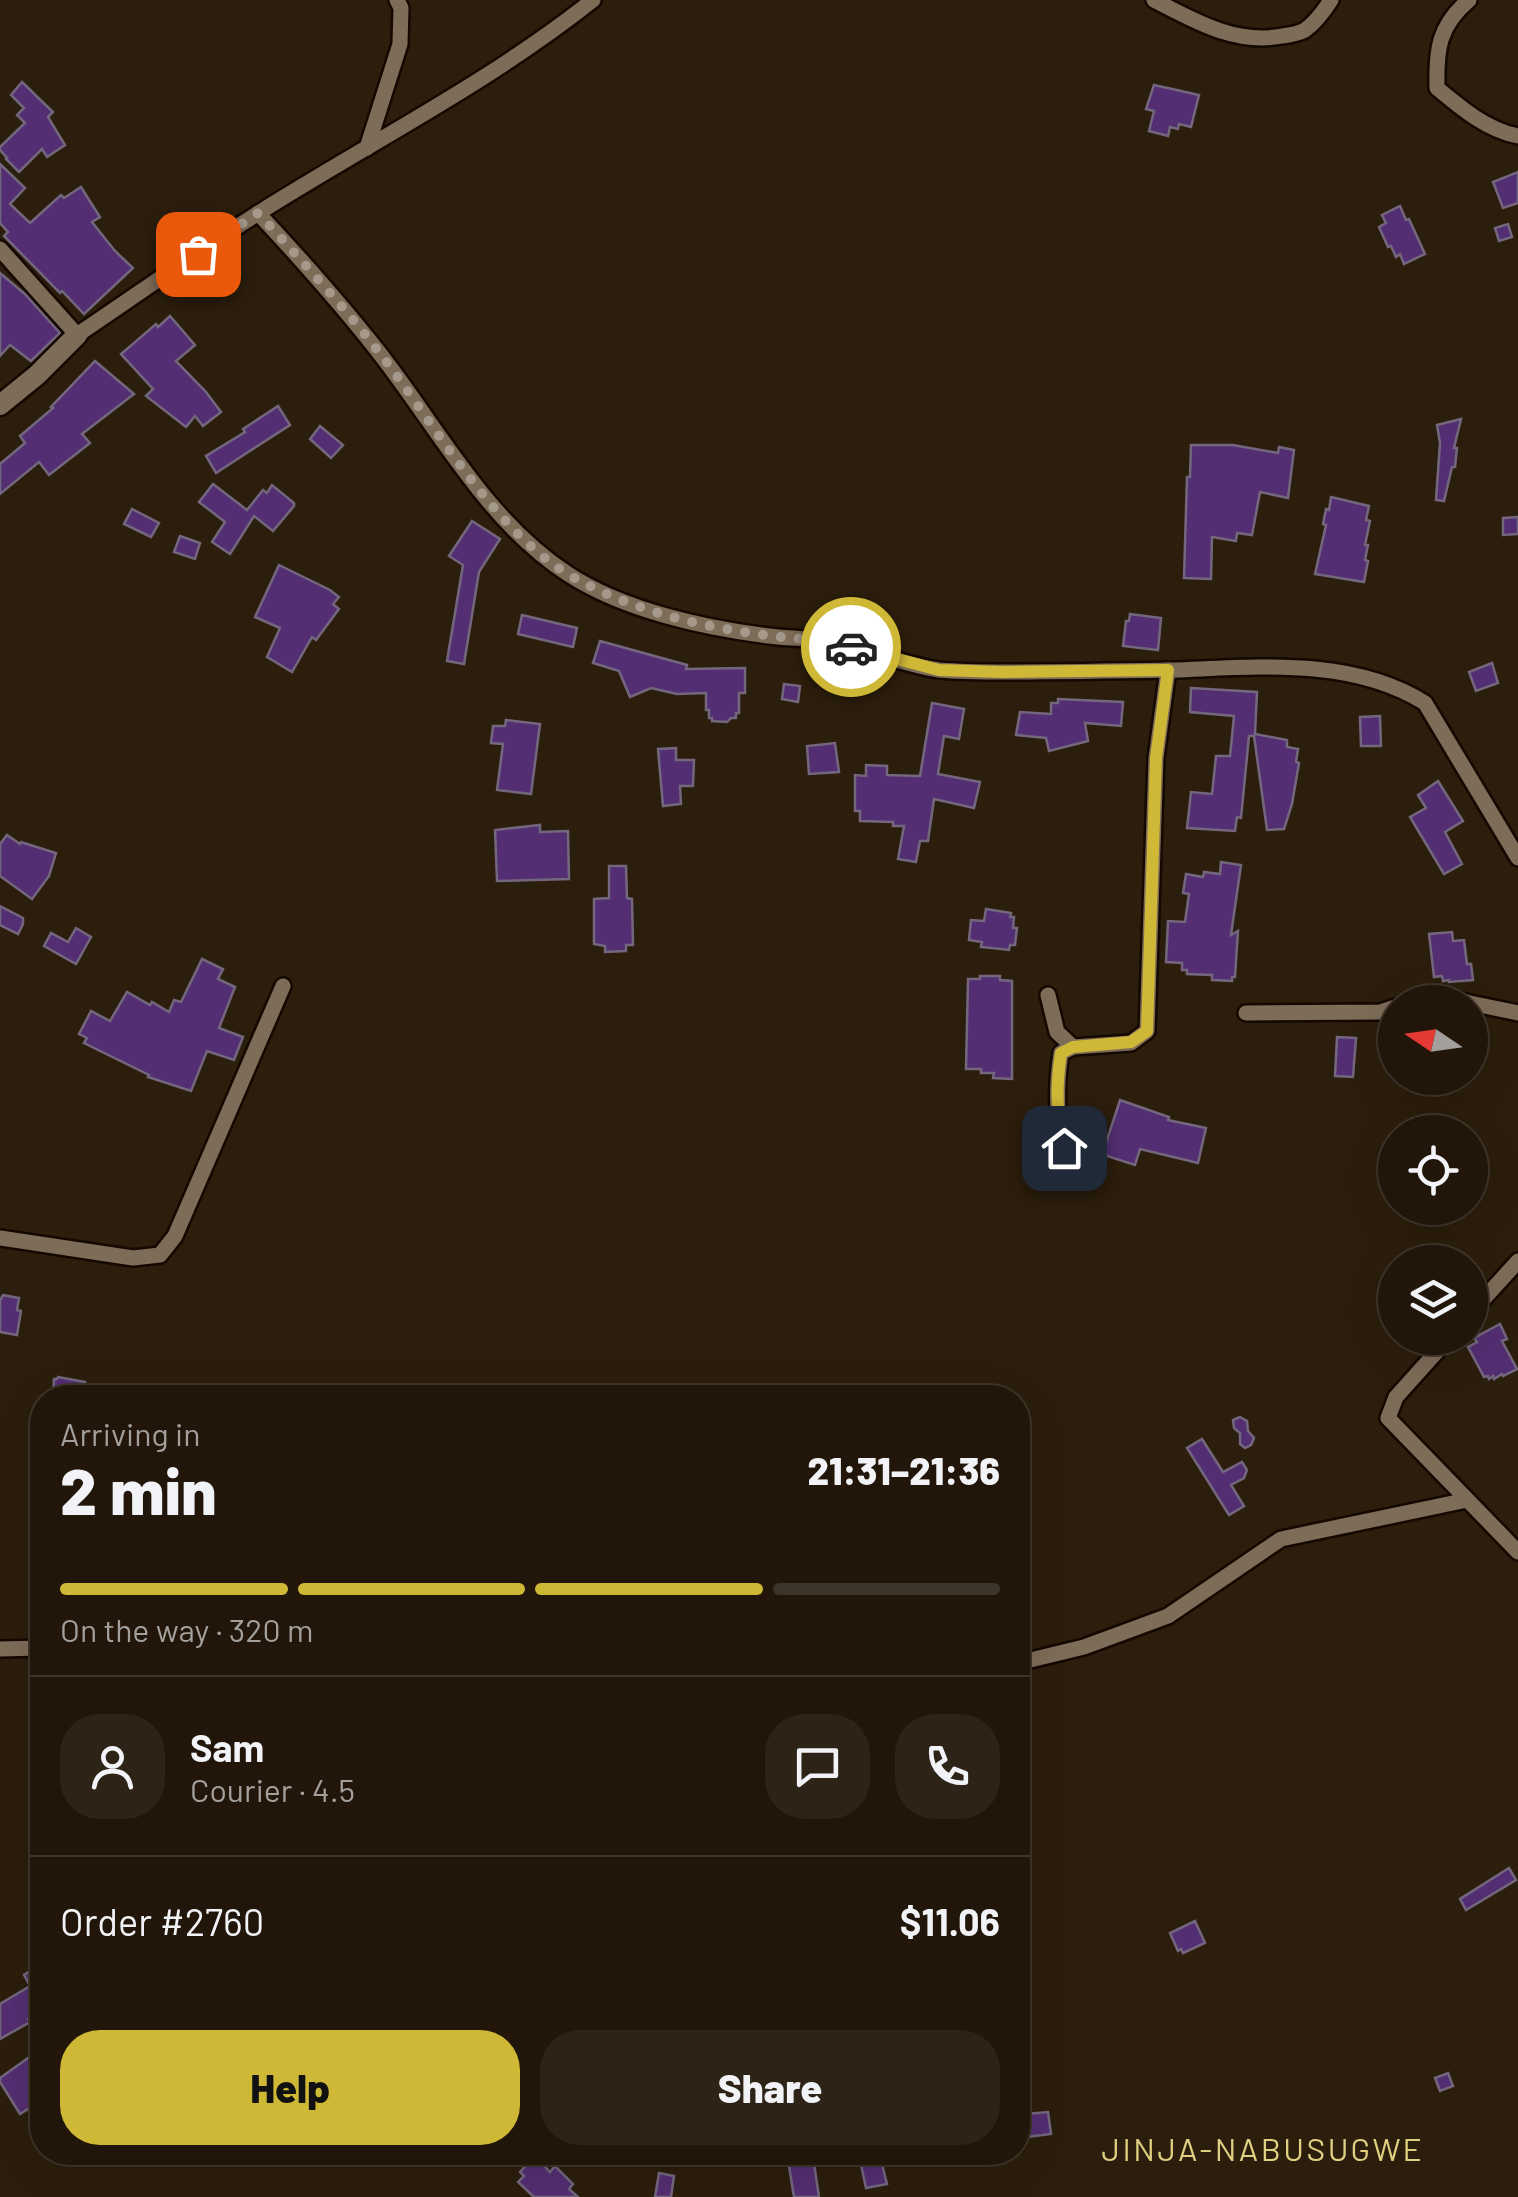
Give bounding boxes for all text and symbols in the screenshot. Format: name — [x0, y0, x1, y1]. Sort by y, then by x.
pin — [156, 212, 241, 297]
icon: bag — [171, 227, 226, 282]
courier — [801, 597, 901, 697]
icon: car — [824, 620, 879, 675]
north arrow — [1378, 985, 1488, 1095]
map controls — [1378, 985, 1488, 1355]
pin — [1022, 1106, 1107, 1191]
button: locate — [1378, 1115, 1488, 1225]
icon: home — [1037, 1121, 1092, 1176]
button: layers — [1378, 1245, 1488, 1355]
text: Arriving in — [60, 1414, 200, 1452]
text: 21:31–21:36 — [807, 1447, 1000, 1493]
text: 2 min — [60, 1450, 217, 1528]
text: On the way · 320 m — [60, 1610, 313, 1648]
button: person — [60, 1714, 165, 1819]
button: chat — [765, 1714, 870, 1819]
button: phone — [895, 1714, 1000, 1819]
text: Sam — [190, 1724, 264, 1770]
text: Courier · 4.5 — [190, 1770, 355, 1808]
text: Order #2760 — [60, 1898, 264, 1944]
text: $11.06 — [900, 1898, 1000, 1944]
button: Help — [60, 2030, 520, 2145]
button: Share — [540, 2030, 1000, 2145]
district label: JINJA-NABUSUGWE — [1102, 2129, 1424, 2167]

